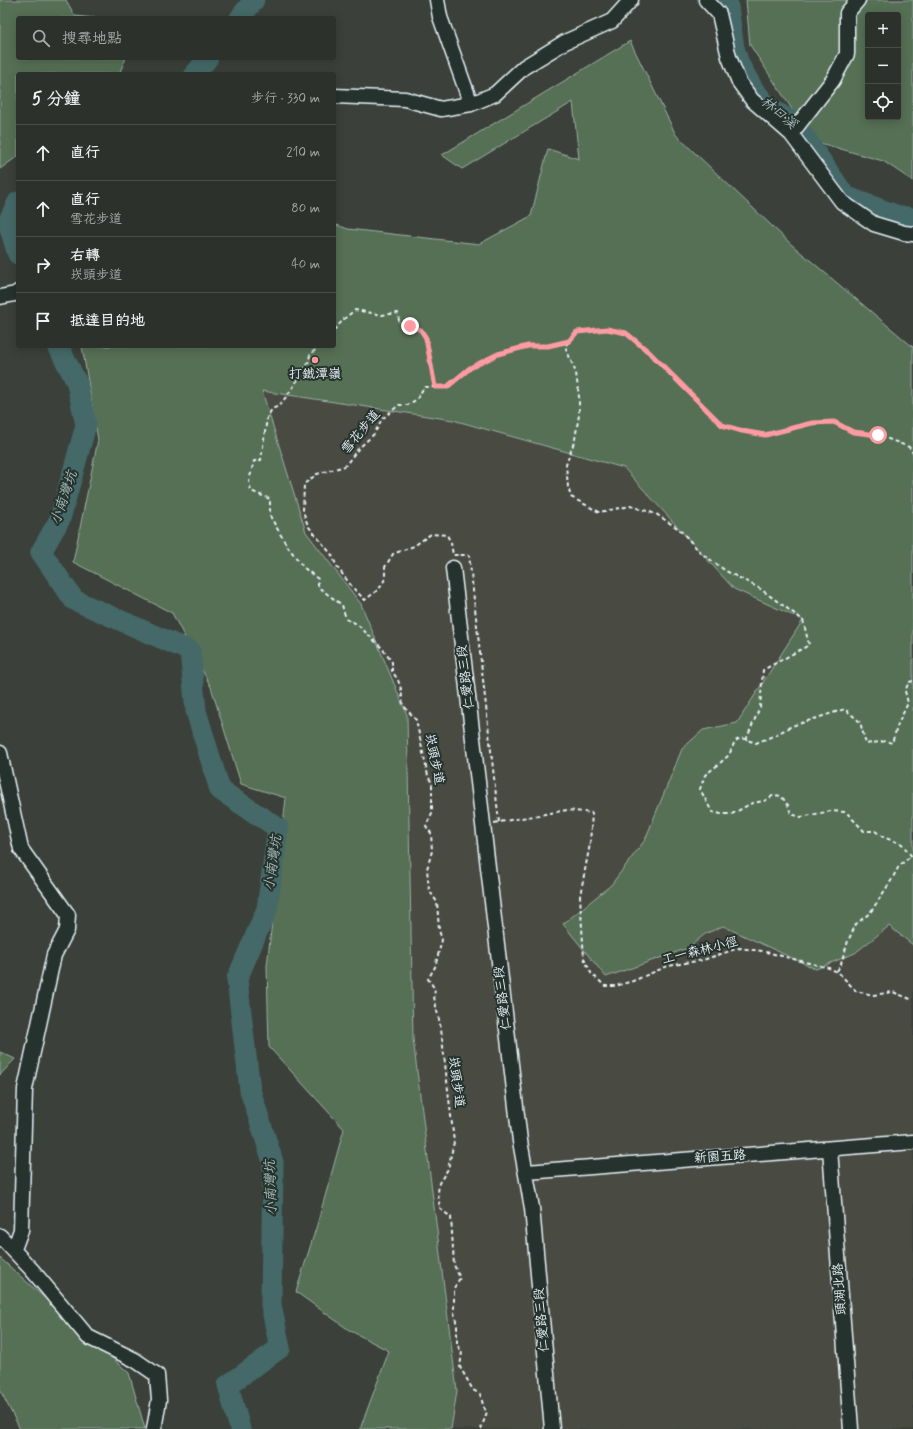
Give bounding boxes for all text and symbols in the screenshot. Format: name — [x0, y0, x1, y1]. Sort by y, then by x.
map controls — [865, 12, 901, 120]
button: + — [865, 12, 901, 48]
search box — [16, 16, 336, 60]
icon: search — [30, 27, 52, 49]
text: 搜尋地點 — [62, 29, 122, 49]
button: − — [865, 48, 901, 84]
button: locate — [865, 84, 901, 120]
text: 5 分鐘 — [32, 88, 81, 110]
text: 步行 · 330 m — [251, 90, 320, 107]
water label: 林口溪 — [757, 93, 802, 134]
icon: ahead — [32, 142, 54, 164]
text: 直行 — [70, 143, 100, 163]
text: 210 m — [286, 144, 320, 161]
text: 直行 — [70, 190, 100, 210]
icon: ahead — [32, 198, 54, 220]
text: 80 m — [291, 200, 320, 217]
text: 雪花步道 — [70, 211, 122, 228]
text: 右轉 — [70, 246, 100, 266]
icon: right — [32, 254, 54, 276]
text: 40 m — [291, 256, 320, 273]
text: 崁頭步道 — [70, 267, 122, 284]
icon: arrive — [32, 310, 54, 332]
text: 抵達目的地 — [70, 311, 145, 331]
route end — [401, 317, 419, 335]
marker: 打鐵潭嶺 — [310, 355, 320, 365]
place label: 打鐵潭嶺 — [289, 366, 341, 383]
street label: 雪花步道 — [338, 407, 384, 457]
route start — [869, 426, 887, 444]
water label: 小南灣坑 — [46, 467, 82, 527]
street label: 仁愛路三段 — [454, 644, 478, 710]
street label: 崁頭步道 — [420, 732, 448, 786]
water label: 小南灣坑 — [260, 832, 286, 892]
street label: 工一森林小徑 — [660, 933, 740, 969]
street label: 仁愛路三段 — [491, 965, 515, 1031]
street label: 崁頭步道 — [444, 1055, 468, 1109]
street label: 新園五路 — [693, 1147, 747, 1167]
water label: 小南灣坑 — [261, 1158, 281, 1216]
street label: 頭湖北路 — [830, 1262, 850, 1316]
street label: 仁愛路三段 — [531, 1287, 553, 1353]

